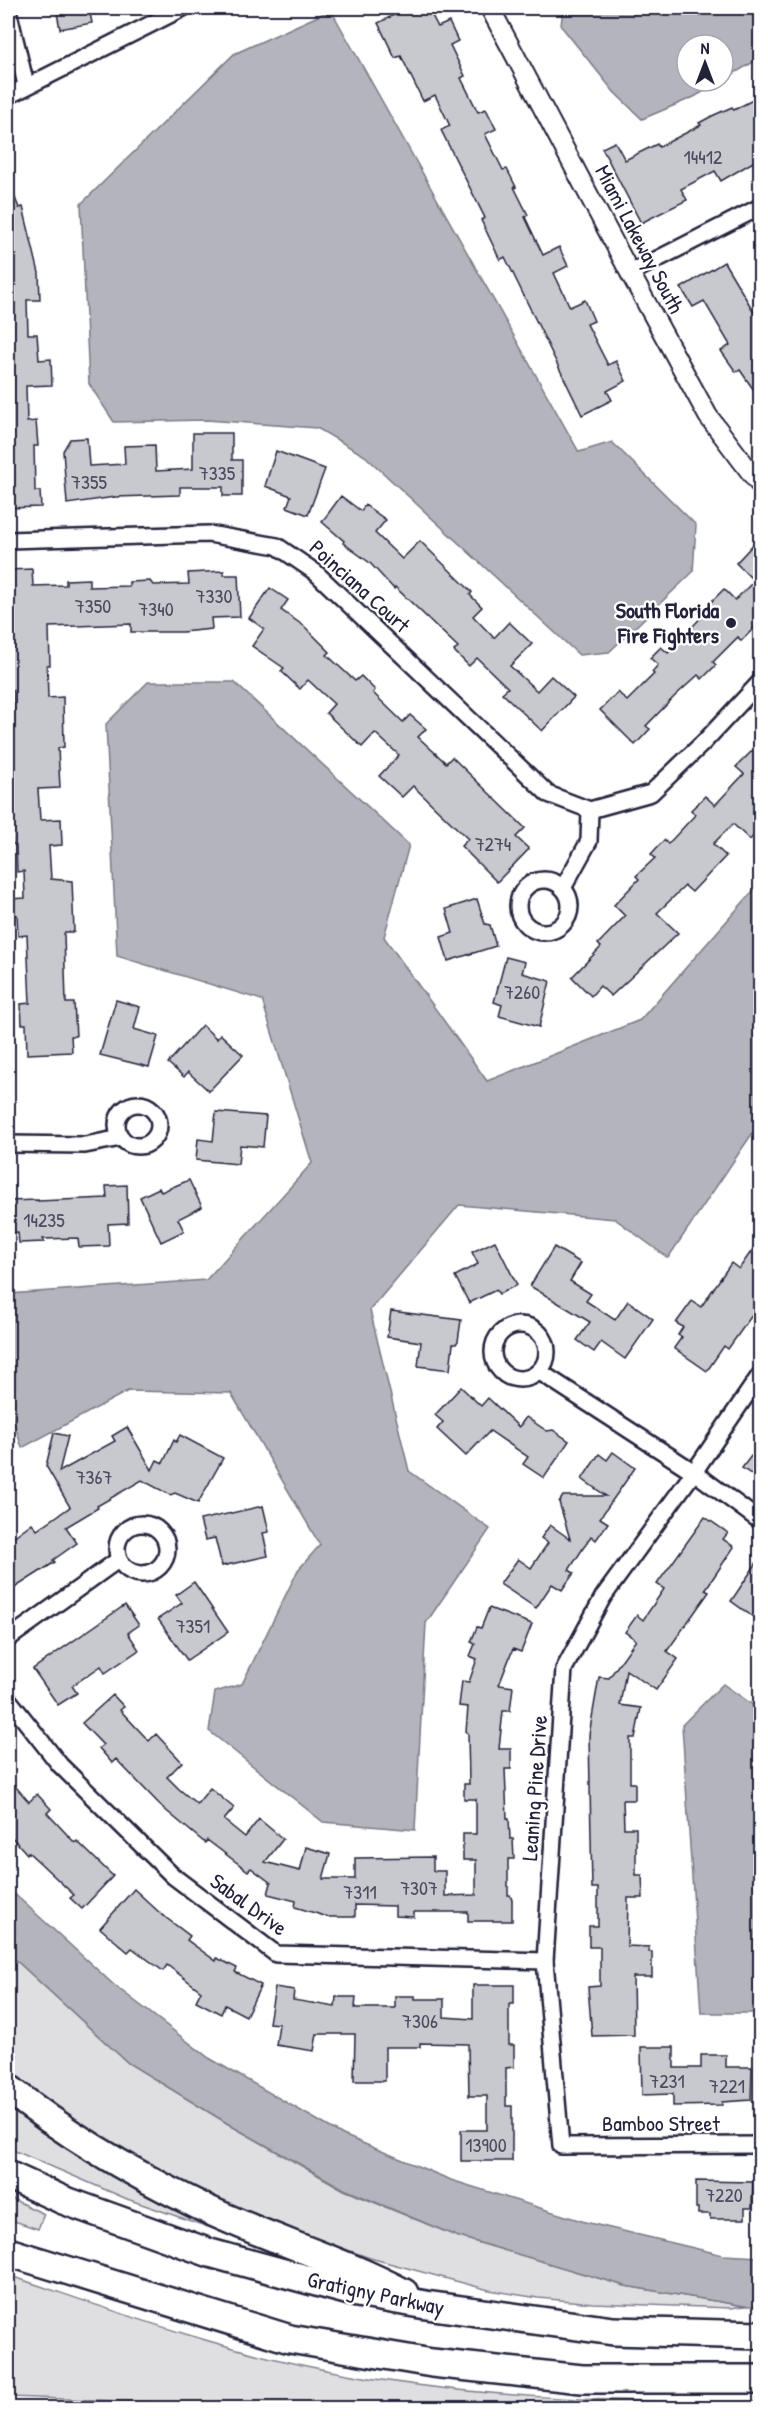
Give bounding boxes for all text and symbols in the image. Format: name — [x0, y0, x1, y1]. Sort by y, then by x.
north arrow — [675, 33, 735, 93]
text: N — [701, 37, 710, 59]
house number: 14412 — [684, 143, 723, 170]
street label: Miami Lakeway South — [588, 160, 692, 318]
house number: 7335 — [199, 459, 236, 486]
house number: 7355 — [71, 468, 107, 495]
street label: Poinciana Court — [303, 533, 417, 640]
house number: 7330 — [196, 582, 232, 609]
house number: 7350 — [75, 592, 111, 619]
house number: 7340 — [138, 595, 174, 622]
place label: South Florida Fire Fighters — [616, 595, 720, 651]
marker: South Florida Fire Fighters — [724, 616, 738, 630]
house number: 7274 — [475, 830, 511, 857]
house number: 7260 — [504, 978, 540, 1005]
house number: 14235 — [23, 1206, 65, 1233]
house number: 7367 — [76, 1463, 112, 1490]
house number: 7351 — [176, 1612, 210, 1639]
street label: Leaning Pine Drive — [514, 1714, 554, 1862]
street label: Sabal Drive — [204, 1866, 294, 1942]
house number: 7307 — [400, 1874, 438, 1901]
house number: 7311 — [343, 1878, 377, 1905]
house number: 7306 — [402, 2007, 438, 2034]
house number: 7231 — [649, 2067, 685, 2094]
house number: 7221 — [709, 2072, 745, 2099]
street label: Bamboo Street — [602, 2108, 720, 2138]
house number: 13900 — [465, 2131, 507, 2158]
house number: 7220 — [705, 2181, 743, 2208]
street label: Gratigny Parkway — [305, 2264, 447, 2322]

